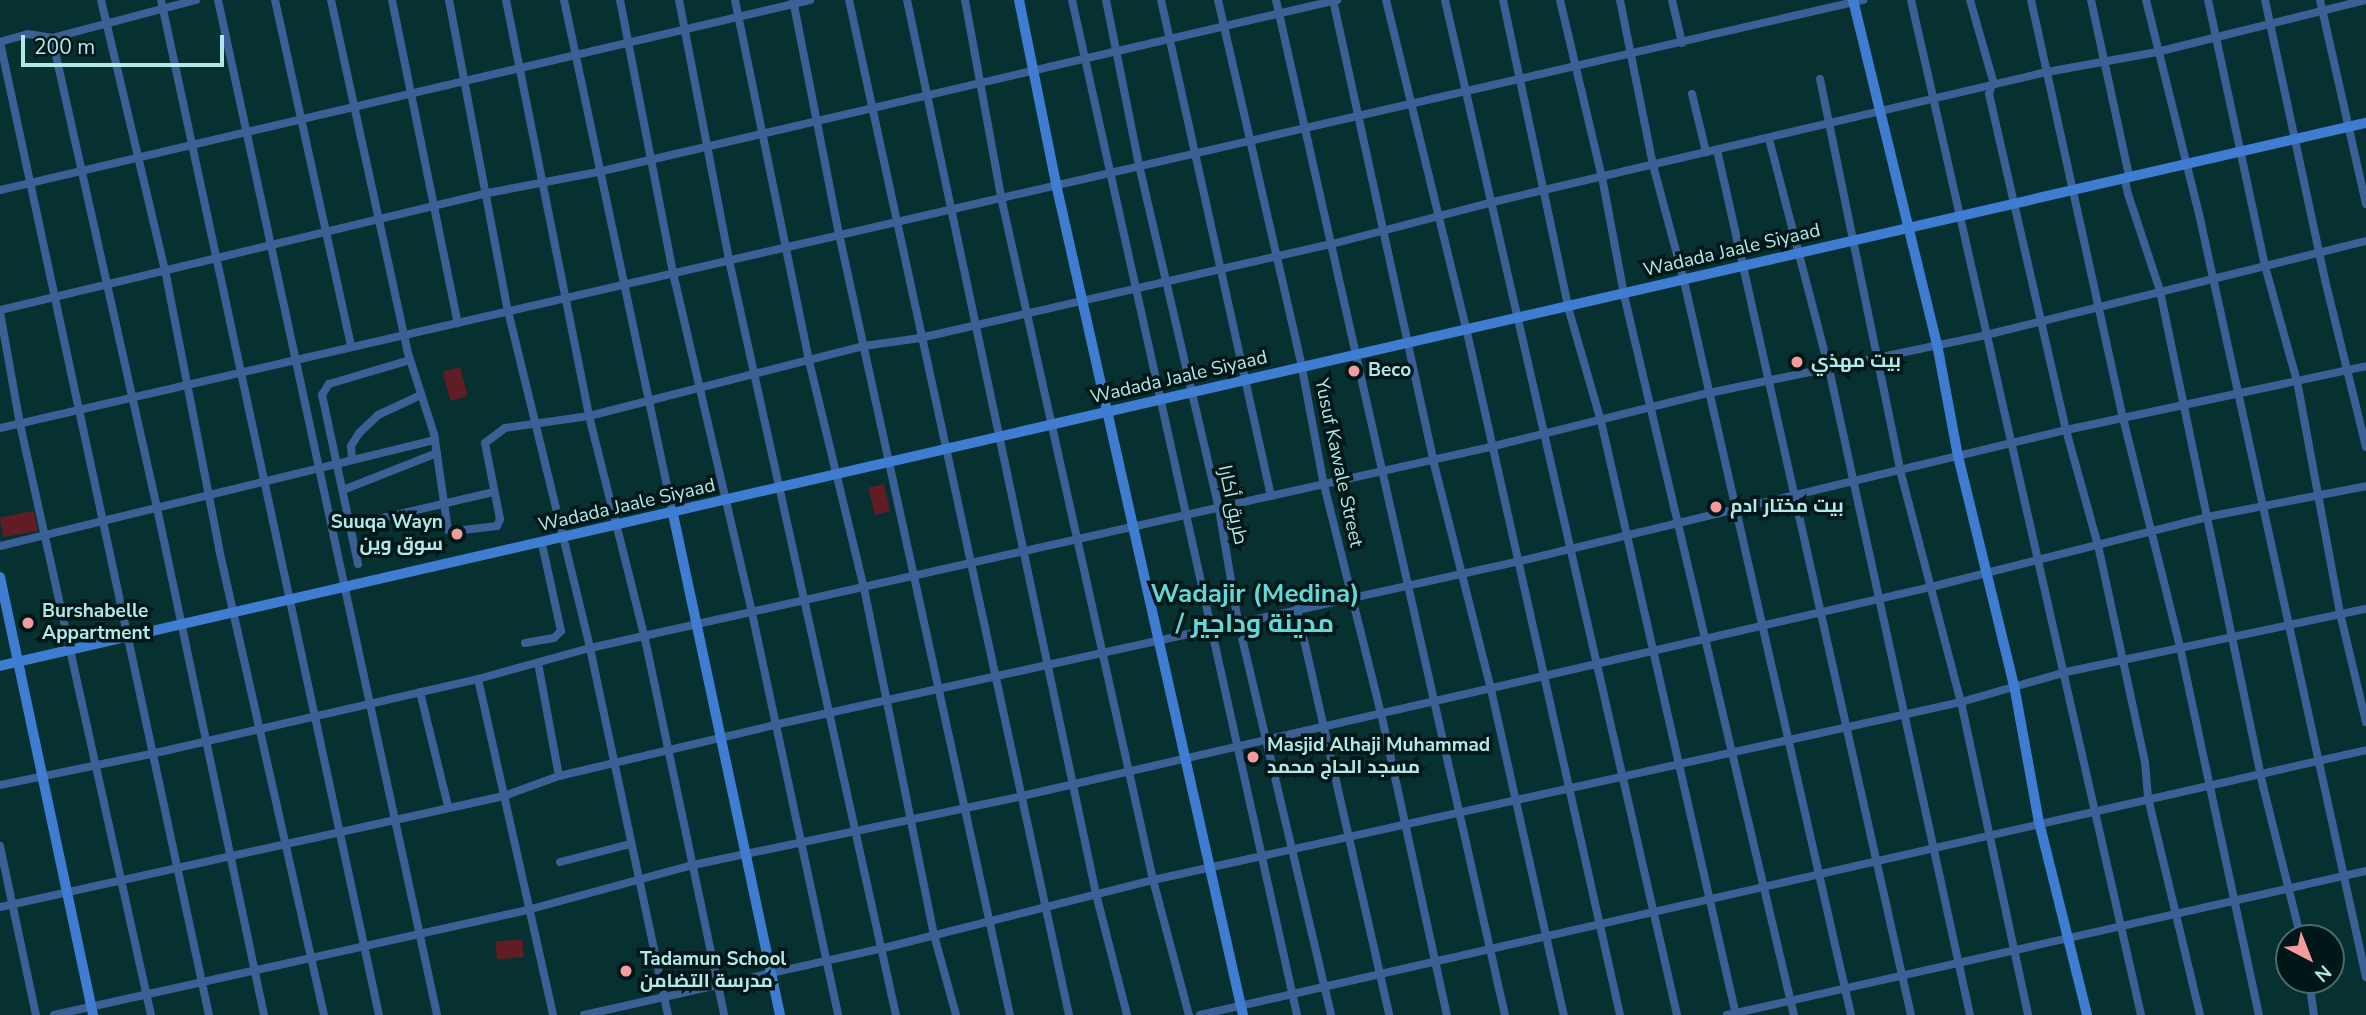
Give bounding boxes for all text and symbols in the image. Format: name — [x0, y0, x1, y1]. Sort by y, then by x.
scale bar — [24, 21, 228, 65]
text: 200 m — [34, 33, 95, 61]
street label: Wadada Jaale Siyaad — [1641, 220, 1823, 282]
street label: Wadada Jaale Siyaad — [1088, 347, 1270, 409]
place label: بيت مهذي — [1811, 351, 1901, 373]
marker: بيت مهذي — [1789, 354, 1805, 370]
place label: Beco — [1368, 360, 1411, 382]
marker: Beco — [1346, 363, 1362, 379]
street label: Yusuf Kawale Street — [1309, 377, 1367, 549]
street label: طريق أكارا — [1212, 463, 1252, 547]
street label: Wadada Jaale Siyaad — [536, 475, 718, 537]
place label: بيت مختار ادم — [1730, 496, 1844, 518]
marker: بيت مختار ادم — [1708, 499, 1724, 515]
place label: Suuqa Wayn سوق وين — [331, 512, 443, 556]
marker: Suuqa Wayn سوق وين — [449, 526, 465, 542]
district label: Wadajir (Medina) / مدينة وداجير — [1151, 578, 1359, 640]
place label: Burshabelle Appartment — [42, 601, 150, 645]
marker: Burshabelle Appartment — [20, 615, 36, 631]
place label: Masjid Alhaji Muhammad مسجد الحاج محمد — [1267, 735, 1490, 779]
marker: Masjid Alhaji Muhammad مسجد الحاج محمد — [1245, 749, 1261, 765]
north arrow — [2275, 924, 2345, 994]
place label: Tadamun School مدرسة التضامن — [640, 949, 786, 993]
text: N — [2309, 959, 2337, 988]
marker: Tadamun School مدرسة التضامن — [618, 963, 634, 979]

